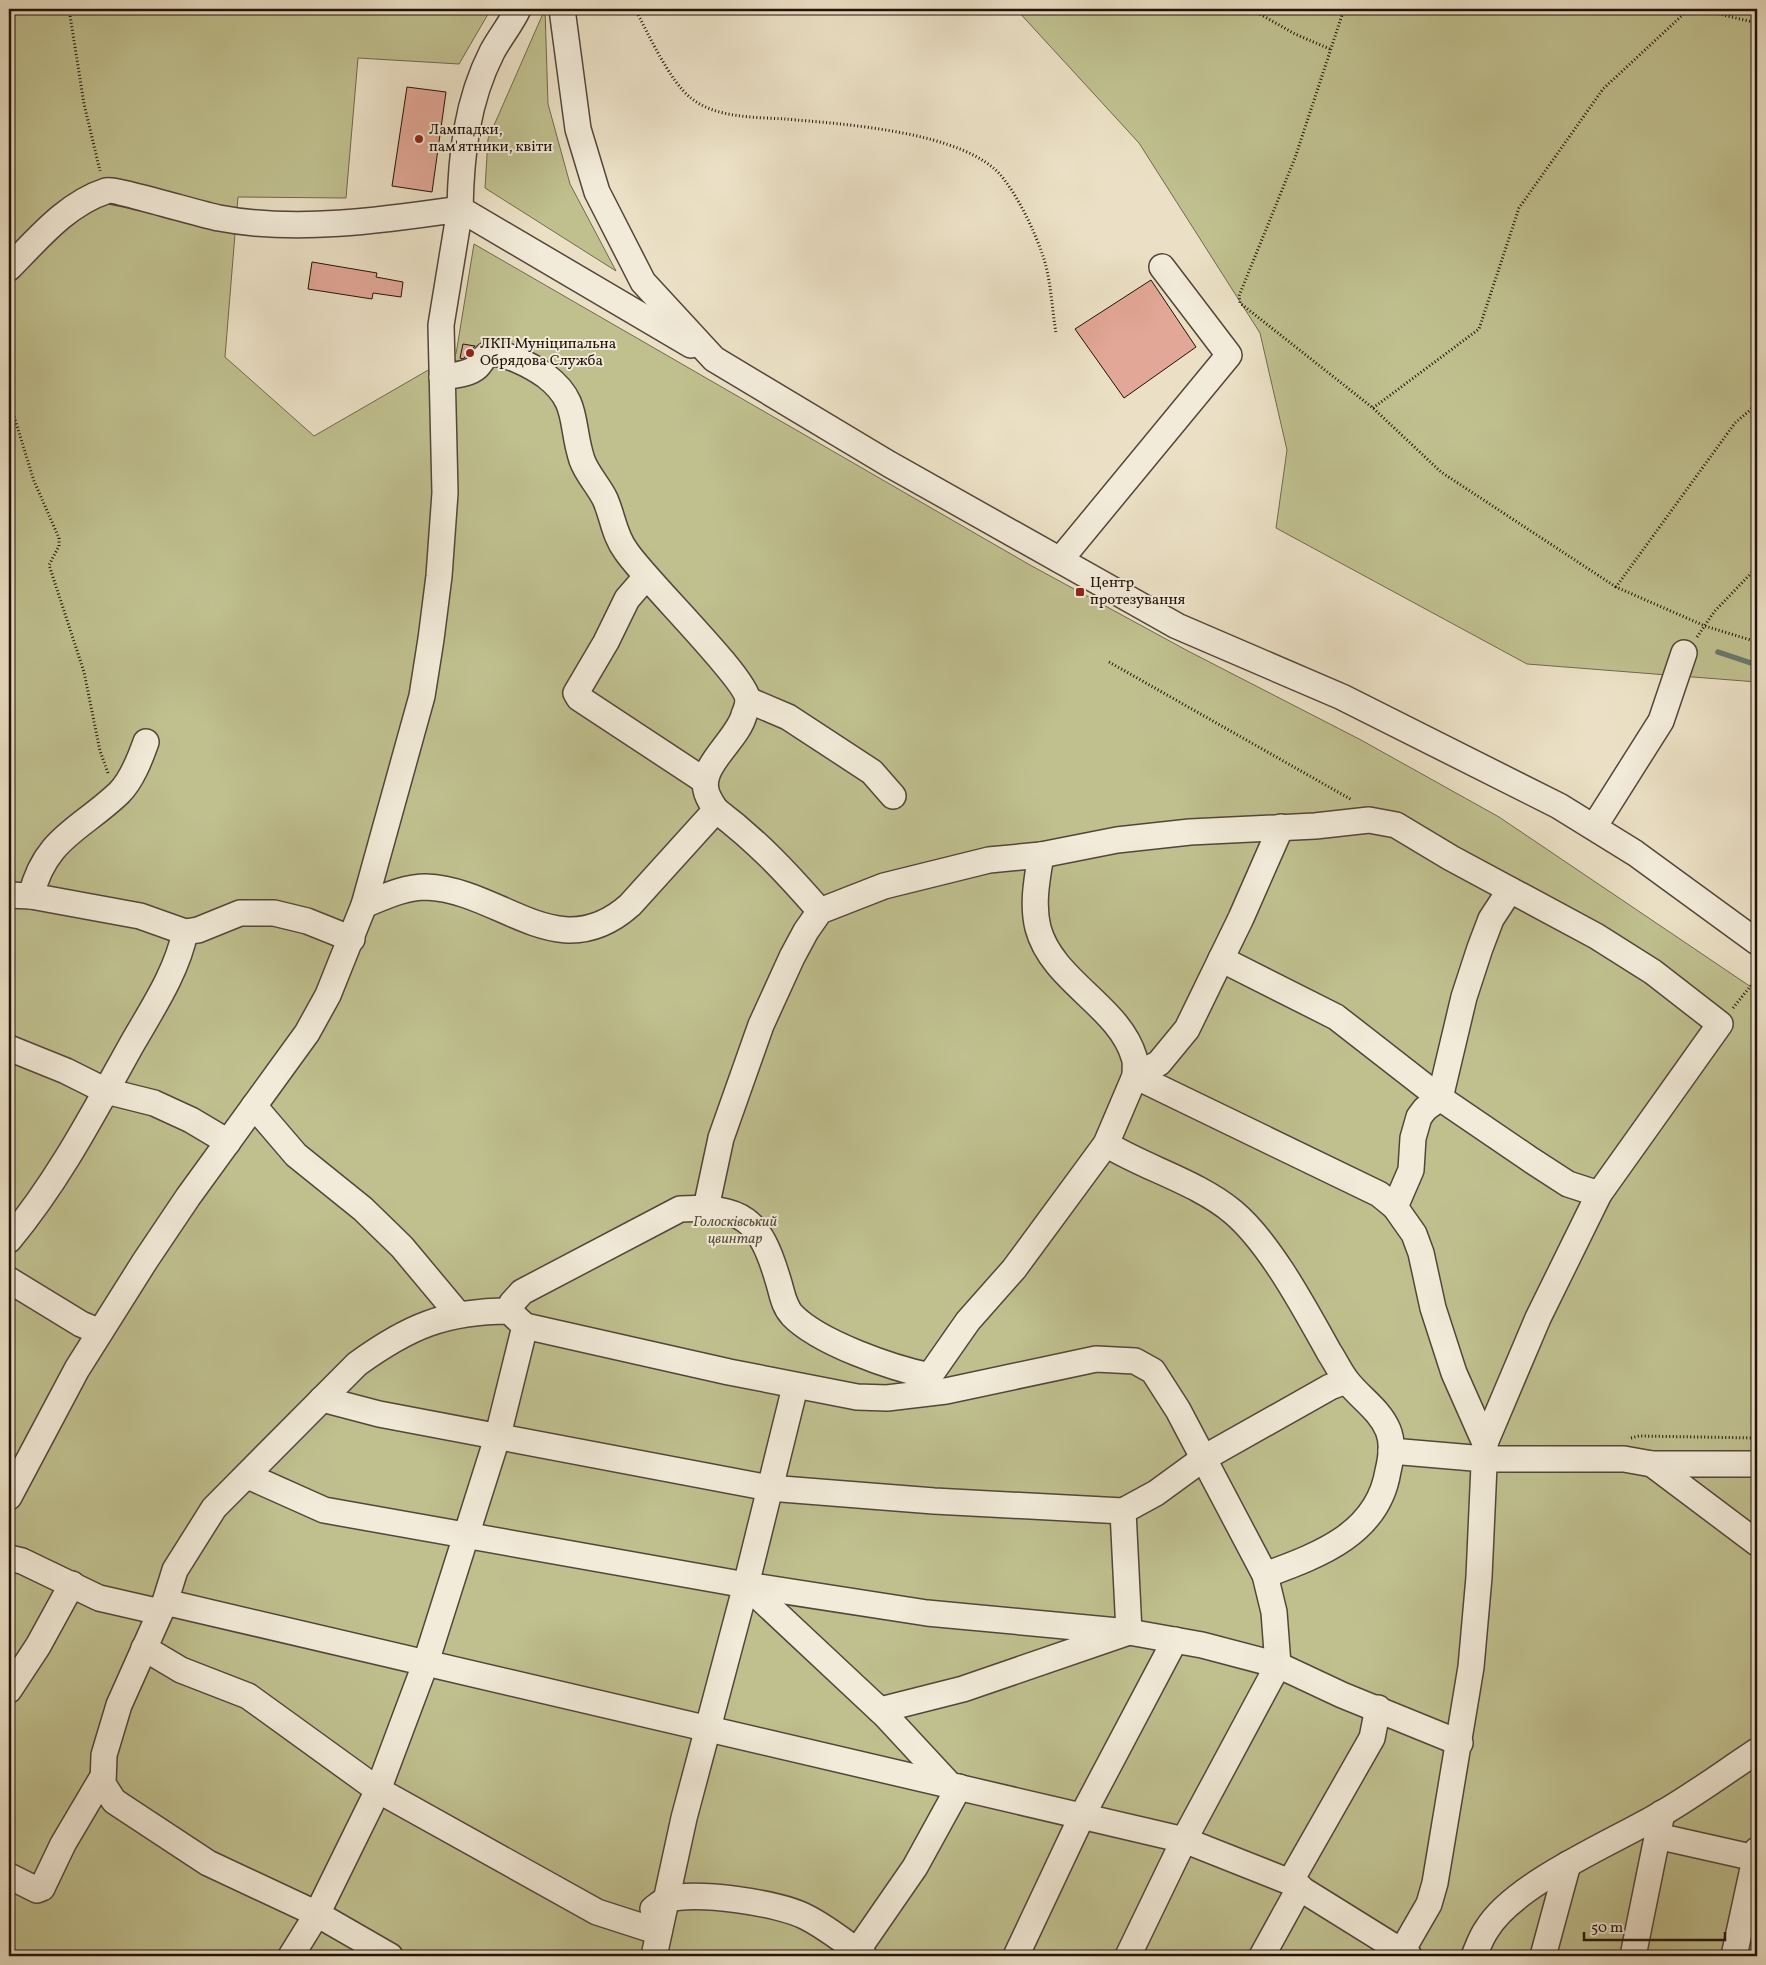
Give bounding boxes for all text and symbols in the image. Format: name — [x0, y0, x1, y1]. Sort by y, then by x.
place label: Лампадки, пам'ятники, квіти — [429, 120, 552, 158]
marker: Лампадки, пам'ятники, квіти — [413, 133, 425, 145]
place label: ЛКП Муніципальна Обрядова Служба — [480, 334, 616, 372]
marker: ЛКП Муніципальна Обрядова Служба — [464, 347, 476, 359]
place label: Центр протезування — [1090, 573, 1186, 611]
marker: Центр протезування — [1074, 586, 1086, 598]
park label: Голосківський цвинтар — [693, 1212, 777, 1250]
scale bar — [1584, 1910, 1725, 1942]
text: 50 m — [1591, 1918, 1623, 1939]

